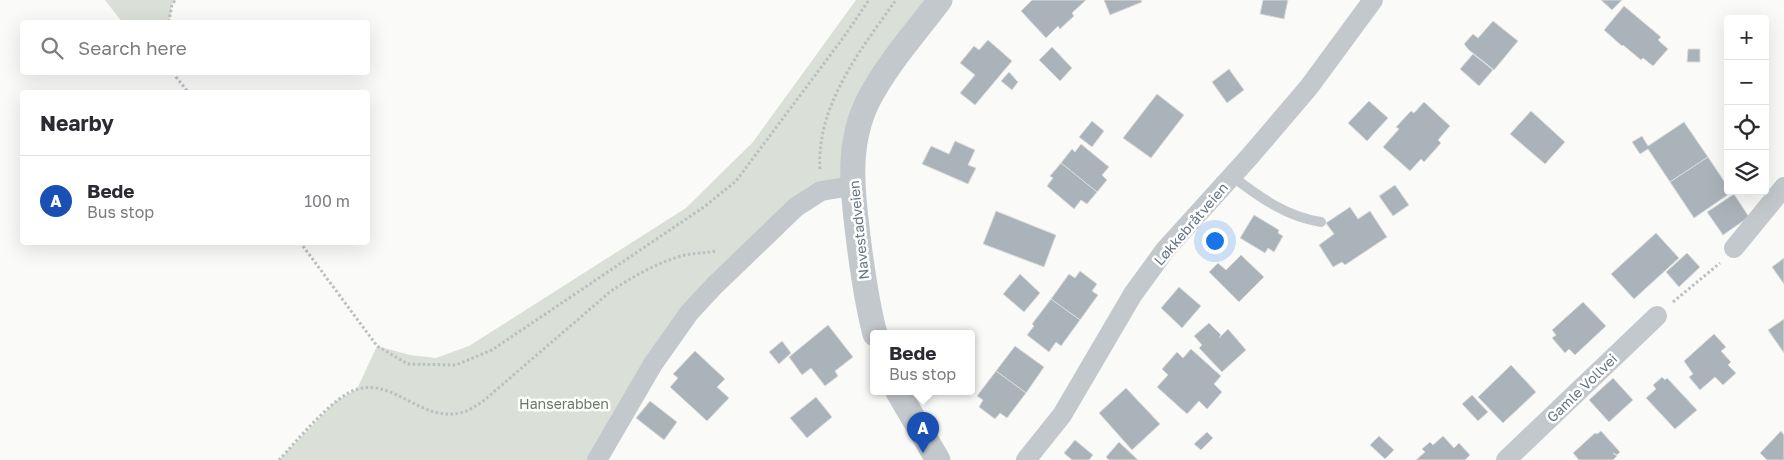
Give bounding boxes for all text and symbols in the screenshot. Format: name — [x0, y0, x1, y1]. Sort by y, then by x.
map controls — [1724, 15, 1769, 195]
button: + — [1724, 15, 1769, 60]
search box — [20, 20, 370, 75]
icon: search — [38, 34, 66, 62]
text: Search here — [78, 36, 187, 59]
button: − — [1724, 60, 1769, 105]
button: locate — [1724, 105, 1769, 150]
text: Nearby — [40, 110, 114, 136]
button: layers — [1724, 150, 1769, 195]
text: Bede — [87, 179, 135, 202]
street label: Løkkebråtveien — [1150, 179, 1231, 268]
street label: Navestadveien — [845, 180, 872, 280]
text: A — [50, 191, 62, 211]
text: 100 m — [304, 191, 350, 211]
text: Bus stop — [87, 202, 154, 222]
your location — [1202, 228, 1228, 254]
popup — [870, 330, 975, 395]
text: Bede — [889, 341, 936, 364]
street label: Gamle Vollvei — [1543, 350, 1620, 425]
text: Bus stop — [889, 364, 956, 384]
park label: Hanserabben — [519, 395, 609, 412]
pin: A — [907, 412, 939, 453]

